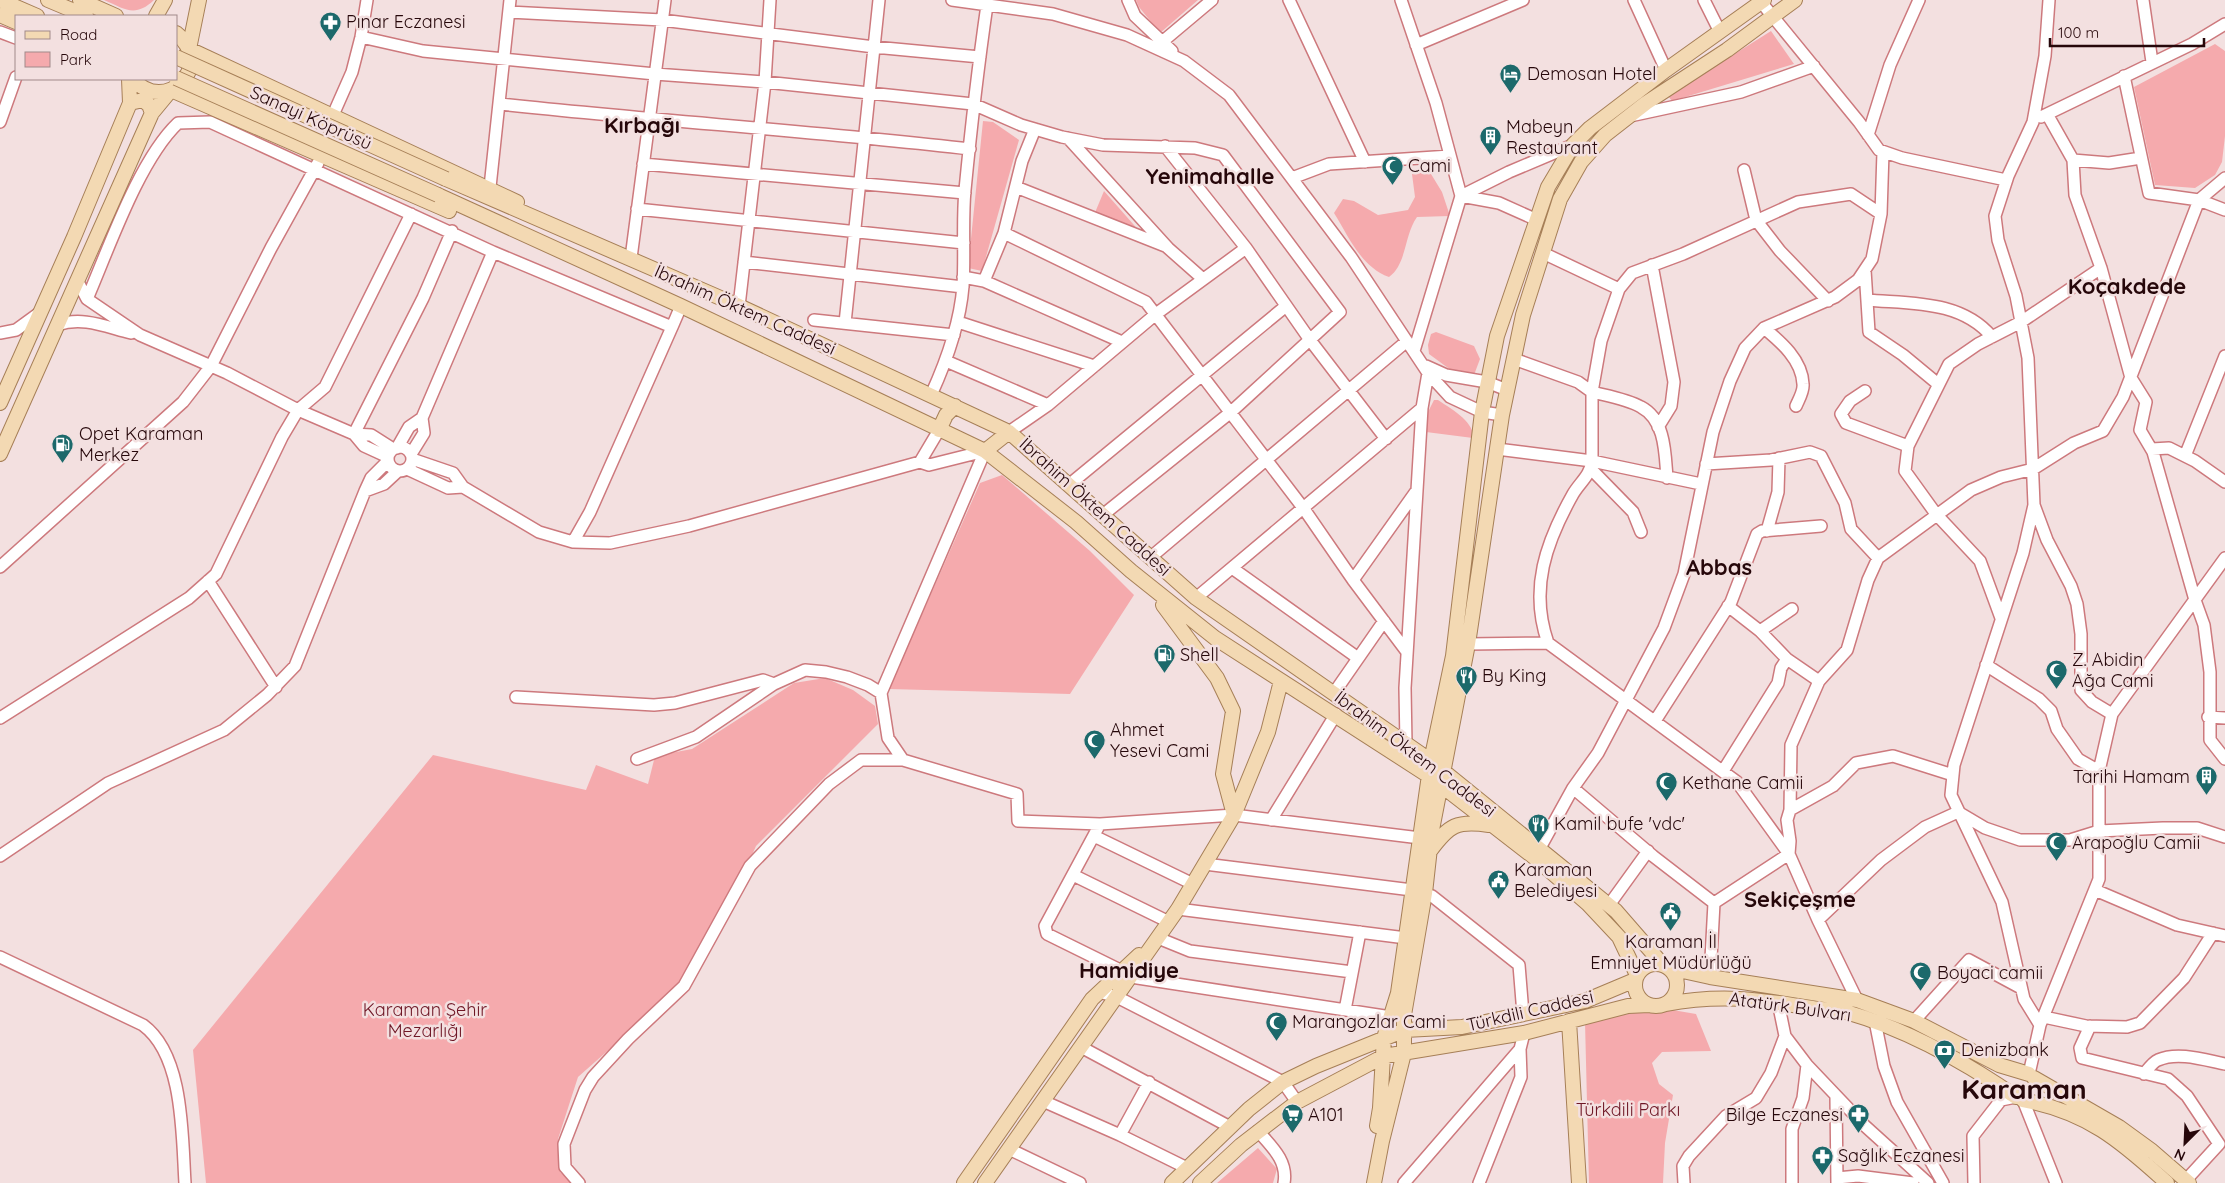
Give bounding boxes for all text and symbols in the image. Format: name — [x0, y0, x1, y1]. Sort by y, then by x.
pharmacy icon: Pınar Eczanesi — [318, 10, 342, 41]
place label: Pınar Eczanesi — [346, 10, 466, 33]
legend — [15, 15, 178, 80]
scale bar — [2050, 15, 2204, 47]
text: 100 m — [2058, 23, 2099, 42]
text: Road — [60, 25, 97, 44]
text: Park — [60, 50, 92, 69]
hotel icon: Demosan Hotel — [1499, 62, 1523, 93]
place label: Demosan Hotel — [1527, 62, 1657, 85]
street label: Sanayi Köprüsü — [247, 80, 376, 155]
district label: Kırbağı — [604, 111, 680, 139]
place label: Mabeyn Restaurant — [1506, 115, 1598, 159]
building icon: Mabeyn Restaurant — [1478, 125, 1502, 156]
mosque icon: Cami — [1380, 154, 1404, 185]
place label: Cami — [1408, 154, 1451, 177]
district label: Yenimahalle — [1146, 162, 1274, 190]
street label: İbrahim Öktem Caddesi — [651, 259, 840, 360]
district label: Koçakdede — [2068, 272, 2186, 300]
place label: Opet Karaman Merkez — [79, 422, 203, 466]
fuel station icon: Opet Karaman Merkez — [51, 432, 75, 463]
street label: İbrahim Öktem Caddesi — [1015, 432, 1176, 581]
district label: Abbas — [1686, 553, 1752, 581]
fuel station icon: Shell — [1152, 643, 1176, 674]
place label: Shell — [1180, 643, 1219, 666]
place label: Z. Abidin Ağa Cami — [2072, 648, 2154, 692]
mosque icon: Z. Abidin Ağa Cami — [2044, 658, 2068, 689]
restaurant icon: By King — [1454, 664, 1478, 695]
place label: By King — [1482, 664, 1547, 687]
street label: İbrahim Öktem Caddesi — [1330, 685, 1501, 822]
place label: Ahmet Yesevi Cami — [1110, 718, 1209, 762]
mosque icon: Ahmet Yesevi Cami — [1082, 728, 1106, 759]
place label: Tarihi Hamam — [2073, 765, 2190, 788]
building icon: Tarihi Hamam — [2194, 765, 2218, 796]
mosque icon: Kethane Camii — [1654, 771, 1678, 802]
place label: Kethane Camii — [1682, 771, 1803, 794]
restaurant icon: Kamil bufe 'vdc' — [1526, 812, 1550, 843]
place label: Kamil bufe 'vdc' — [1554, 812, 1685, 835]
mosque icon: Arapoğlu Camii — [2044, 831, 2068, 862]
place label: Arapoğlu Camii — [2072, 831, 2200, 854]
place label: Karaman Belediyesi — [1514, 858, 1597, 902]
public building icon: Karaman Belediyesi — [1486, 868, 1510, 899]
district label: Sekiçeşme — [1744, 885, 1856, 913]
public building icon: Karaman İl Emniyet Müdürlüğü — [1659, 900, 1683, 931]
place label: Karaman İl Emniyet Müdürlüğü — [1590, 930, 1752, 974]
district label: Hamidiye — [1079, 956, 1179, 984]
mosque icon: Boyaci camii — [1909, 961, 1933, 992]
place label: Boyaci camii — [1937, 961, 2043, 984]
street label: Türkdili Caddesi — [1464, 985, 1596, 1036]
street label: Atatürk Bulvarı — [1727, 987, 1853, 1026]
park label: Karaman Şehir Mezarlığı — [363, 998, 487, 1042]
mosque icon: Marangozlar Cami — [1264, 1010, 1288, 1041]
place label: Marangozlar Cami — [1292, 1010, 1446, 1033]
bank icon: Denizbank — [1933, 1038, 1957, 1069]
place label: Denizbank — [1961, 1038, 2049, 1061]
district label: Karaman — [1961, 1071, 2087, 1106]
park label: Türkdili Parkı — [1576, 1098, 1680, 1121]
supermarket icon: A101 — [1280, 1103, 1304, 1134]
place label: A101 — [1308, 1103, 1344, 1126]
place label: Bilge Eczanesi — [1726, 1103, 1843, 1126]
pharmacy icon: Bilge Eczanesi — [1847, 1103, 1871, 1134]
north arrow — [2160, 1118, 2210, 1168]
pharmacy icon: Sağlık Eczanesi — [1810, 1144, 1834, 1175]
place label: Sağlık Eczanesi — [1838, 1144, 1965, 1167]
text: N — [2171, 1145, 2188, 1165]

